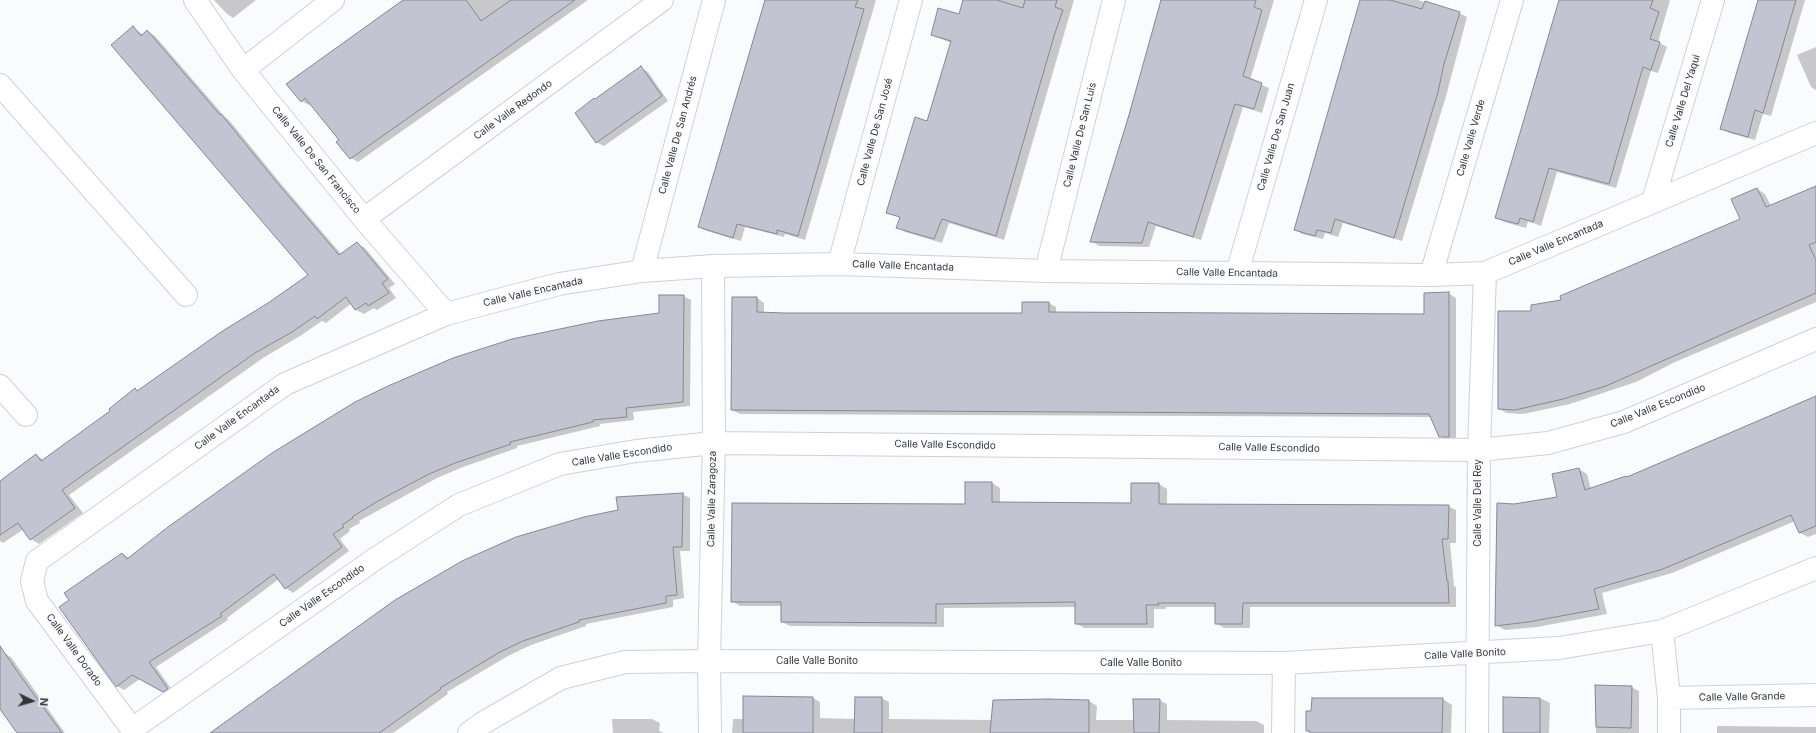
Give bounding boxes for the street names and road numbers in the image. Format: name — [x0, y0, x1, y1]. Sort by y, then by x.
street label: Calle Valle Del Yaqui — [1663, 53, 1703, 149]
street label: Calle Valle De San Andrés — [656, 74, 700, 196]
street label: Calle Valle Redondo — [471, 77, 555, 143]
street label: Calle Valle De San José — [855, 77, 895, 187]
street label: Calle Valle De San Luis — [1061, 81, 1099, 189]
street label: Calle Valle De San Juan — [1255, 82, 1297, 192]
street label: Calle Valle Verde — [1454, 98, 1488, 178]
street label: Calle Valle De San Francisco — [269, 104, 363, 216]
street label: Calle Valle Encantada — [1507, 218, 1605, 268]
street label: Calle Valle Encantada — [852, 258, 954, 274]
street label: Calle Valle Encantada — [1176, 266, 1278, 280]
street label: Calle Valle Encantada — [482, 275, 584, 309]
street label: Calle Valle Escondido — [1609, 381, 1707, 431]
street label: Calle Valle Encantada — [192, 383, 282, 453]
street label: Calle Valle Escondido — [894, 438, 996, 452]
street label: Calle Valle Escondido — [571, 441, 673, 469]
street label: Calle Valle Escondido — [1218, 441, 1320, 455]
street label: Calle Valle Zaragoza — [705, 451, 719, 547]
street label: Calle Valle Del Rey — [1472, 459, 1484, 547]
street label: Calle Valle Escondido — [277, 562, 367, 630]
street label: Calle Valle Dorado — [44, 611, 104, 689]
street label: Calle Valle Bonito — [1424, 646, 1506, 662]
street label: Calle Valle Bonito — [776, 655, 858, 667]
street label: Calle Valle Bonito — [1100, 657, 1182, 669]
street label: Calle Valle Grande — [1699, 690, 1785, 704]

